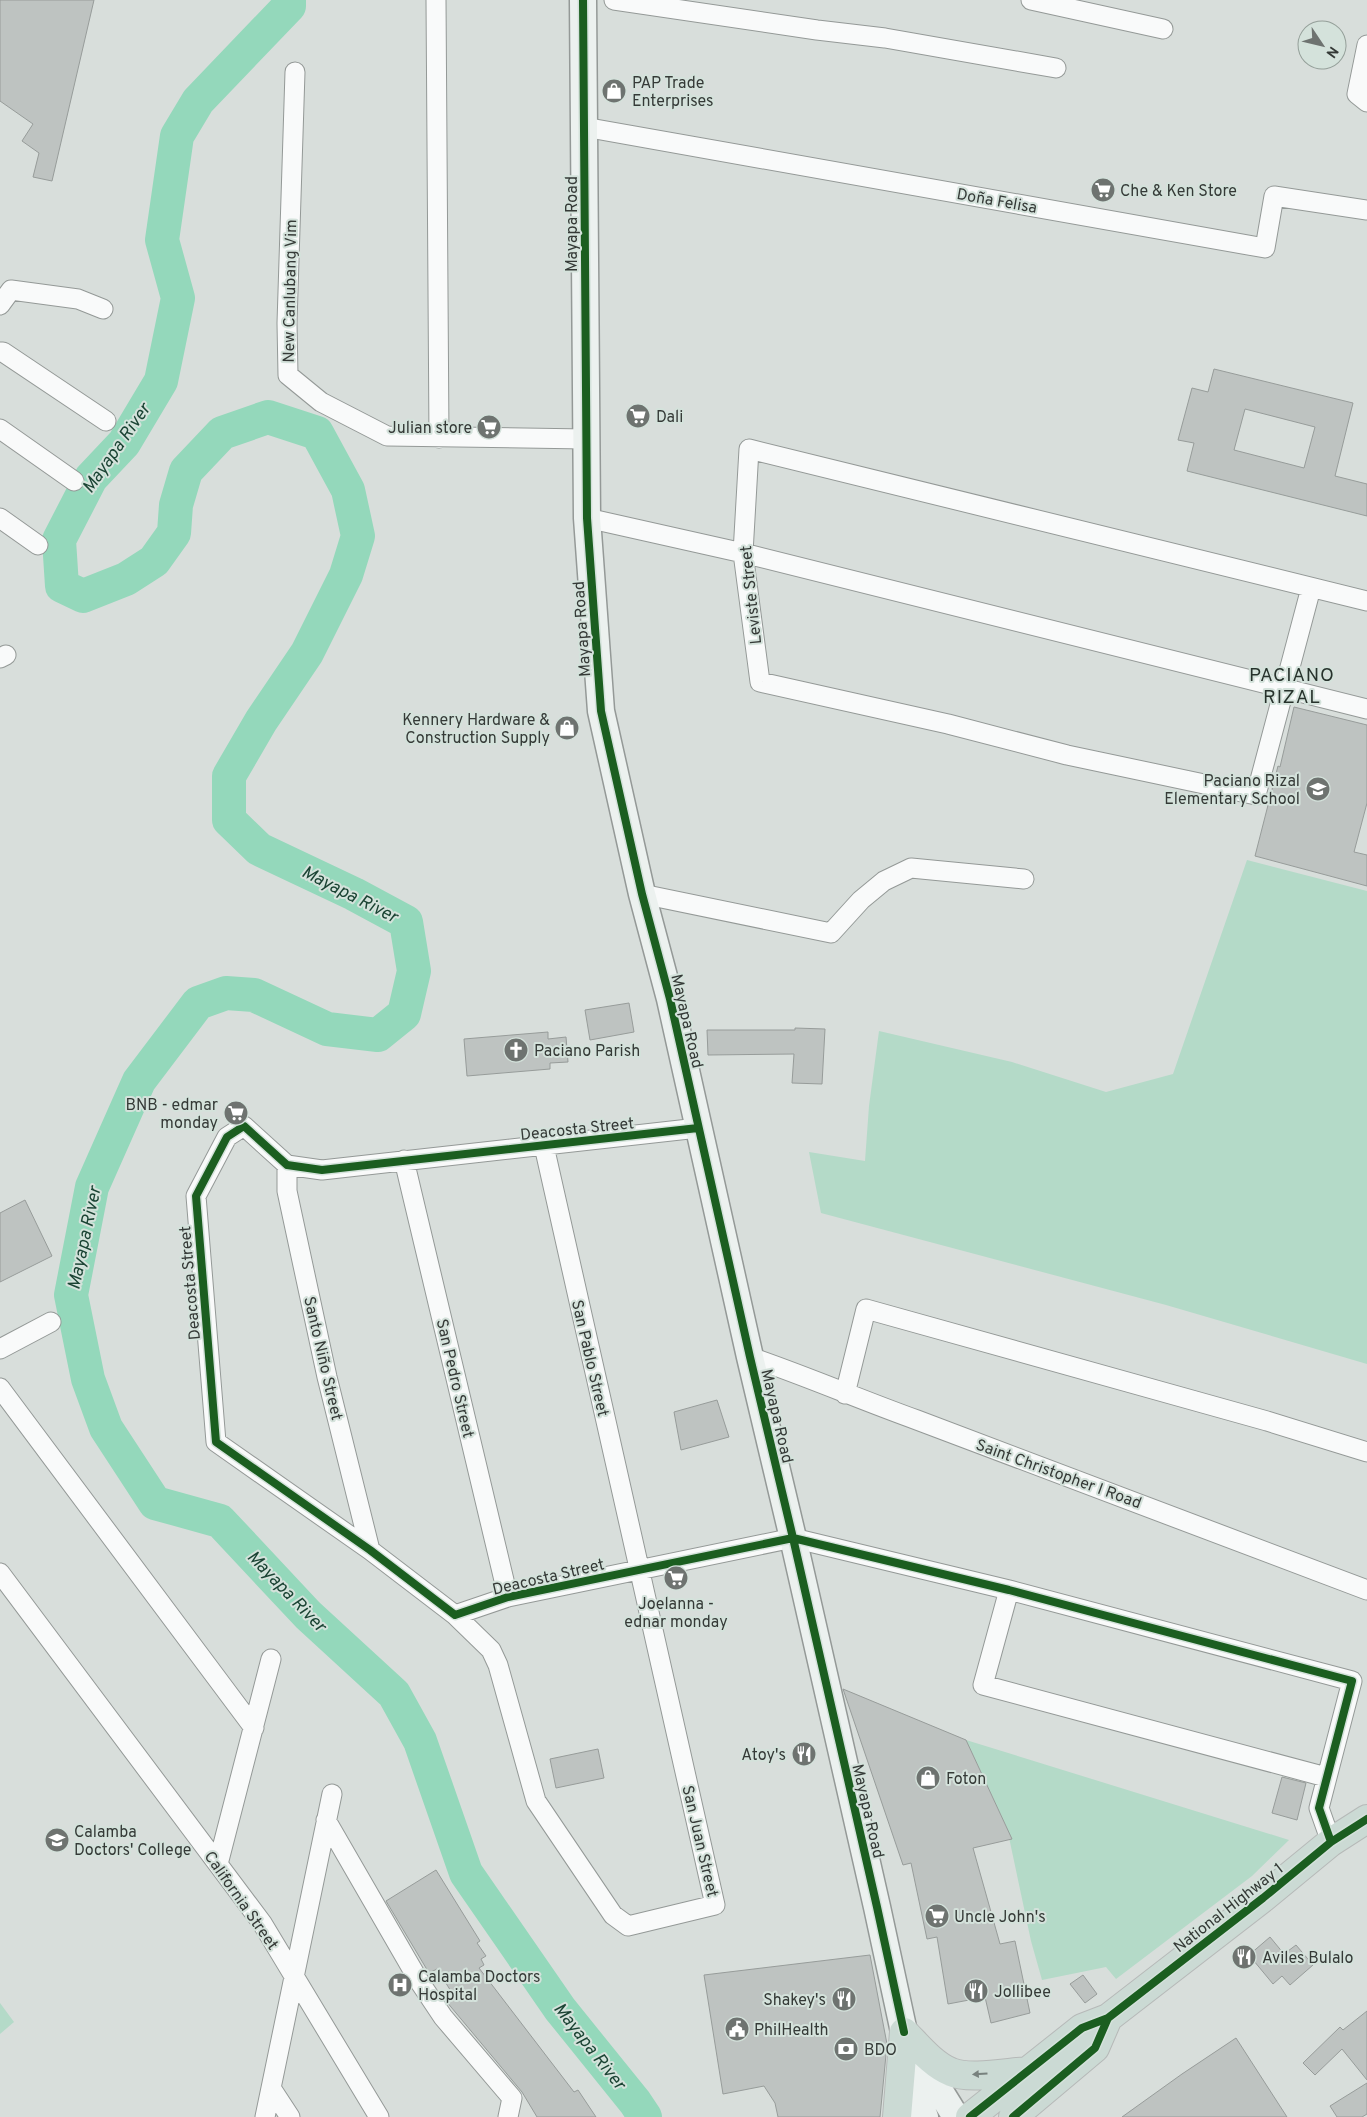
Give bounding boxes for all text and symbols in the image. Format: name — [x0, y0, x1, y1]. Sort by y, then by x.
north arrow — [1297, 20, 1347, 70]
text: N — [1322, 43, 1341, 61]
place label: PAP Trade Enterprises — [632, 74, 714, 112]
shop icon: PAP Trade Enterprises — [601, 78, 627, 104]
street label: Mayapa Road — [563, 176, 583, 272]
supermarket icon: Che & Ken Store — [1090, 177, 1116, 203]
place label: Che & Ken Store — [1120, 182, 1237, 202]
street label: Doña Felisa — [955, 185, 1038, 219]
street label: New Canlubang Vim — [280, 219, 302, 363]
water label: Mayapa River — [78, 398, 158, 498]
supermarket icon: Dali — [625, 403, 651, 429]
place label: Dali — [656, 408, 683, 428]
supermarket icon: Julian store — [476, 414, 502, 440]
place label: Julian store — [388, 419, 472, 439]
street label: Leviste Street — [737, 544, 767, 645]
street label: Mayapa Road — [570, 580, 596, 677]
district label: PACIANO RIZAL — [1249, 664, 1335, 710]
place label: Kennery Hardware & Construction Supply — [402, 711, 550, 749]
shop icon: Kennery Hardware & Construction Supply — [554, 715, 580, 741]
place label: Paciano Rizal Elementary School — [1164, 772, 1300, 810]
school or university icon: Paciano Rizal Elementary School — [1305, 776, 1331, 802]
water label: Mayapa River — [297, 861, 403, 930]
street label: Mayapa Road — [666, 972, 707, 1070]
church icon: Paciano Parish — [503, 1037, 529, 1063]
place label: Paciano Parish — [534, 1042, 640, 1062]
place label: BNB - edmar monday — [126, 1096, 218, 1134]
supermarket icon: BNB - edmar monday — [223, 1100, 249, 1126]
street label: Deacosta Street — [519, 1114, 635, 1146]
water label: Mayapa River — [63, 1183, 108, 1292]
street label: Deacosta Street — [176, 1225, 206, 1341]
street label: Santo Niño Street — [298, 1294, 346, 1422]
street label: San Pablo Street — [566, 1298, 612, 1419]
street label: San Pedro Street — [431, 1317, 477, 1440]
street label: Mayapa Road — [756, 1367, 797, 1465]
street label: Saint Christopher I Road — [973, 1436, 1144, 1514]
water label: Mayapa River — [241, 1546, 332, 1639]
street label: Deacosta Street — [491, 1555, 606, 1601]
supermarket icon: Joelanna - ednar monday — [663, 1565, 689, 1591]
place label: Joelanna - ednar monday — [624, 1595, 728, 1633]
restaurant icon: Atoy's — [791, 1741, 817, 1767]
place label: Atoy's — [741, 1746, 786, 1766]
street label: Mayapa Road — [847, 1762, 888, 1860]
shop icon: Foton — [915, 1765, 941, 1791]
place label: Foton — [946, 1770, 986, 1790]
street label: San Juan Street — [676, 1784, 722, 1899]
place label: Calamba Doctors' College — [74, 1823, 191, 1861]
school or university icon: Calamba Doctors' College — [44, 1827, 70, 1853]
street label: California Street — [199, 1848, 282, 1954]
street label: National Highway 1 — [1170, 1859, 1288, 1958]
supermarket icon: Uncle John's — [924, 1903, 950, 1929]
place label: Uncle John's — [954, 1908, 1046, 1928]
restaurant icon: Aviles Bulalo — [1231, 1944, 1257, 1970]
place label: Aviles Bulalo — [1262, 1949, 1354, 1969]
place label: Calamba Doctors Hospital — [418, 1968, 541, 2006]
hospital icon: Calamba Doctors Hospital — [387, 1972, 413, 1998]
restaurant icon: Jollibee — [963, 1978, 989, 2004]
place label: Jollibee — [994, 1983, 1051, 2003]
restaurant icon: Shakey's — [831, 1986, 857, 2012]
place label: Shakey's — [763, 1991, 826, 2011]
water label: Mayapa River — [548, 1999, 631, 2097]
public building icon: PhilHealth — [724, 2016, 750, 2042]
place label: PhilHealth — [754, 2021, 828, 2041]
bank icon: BDO — [833, 2036, 859, 2062]
place label: BDO — [864, 2041, 897, 2061]
one-way arrow — [972, 2071, 988, 2079]

